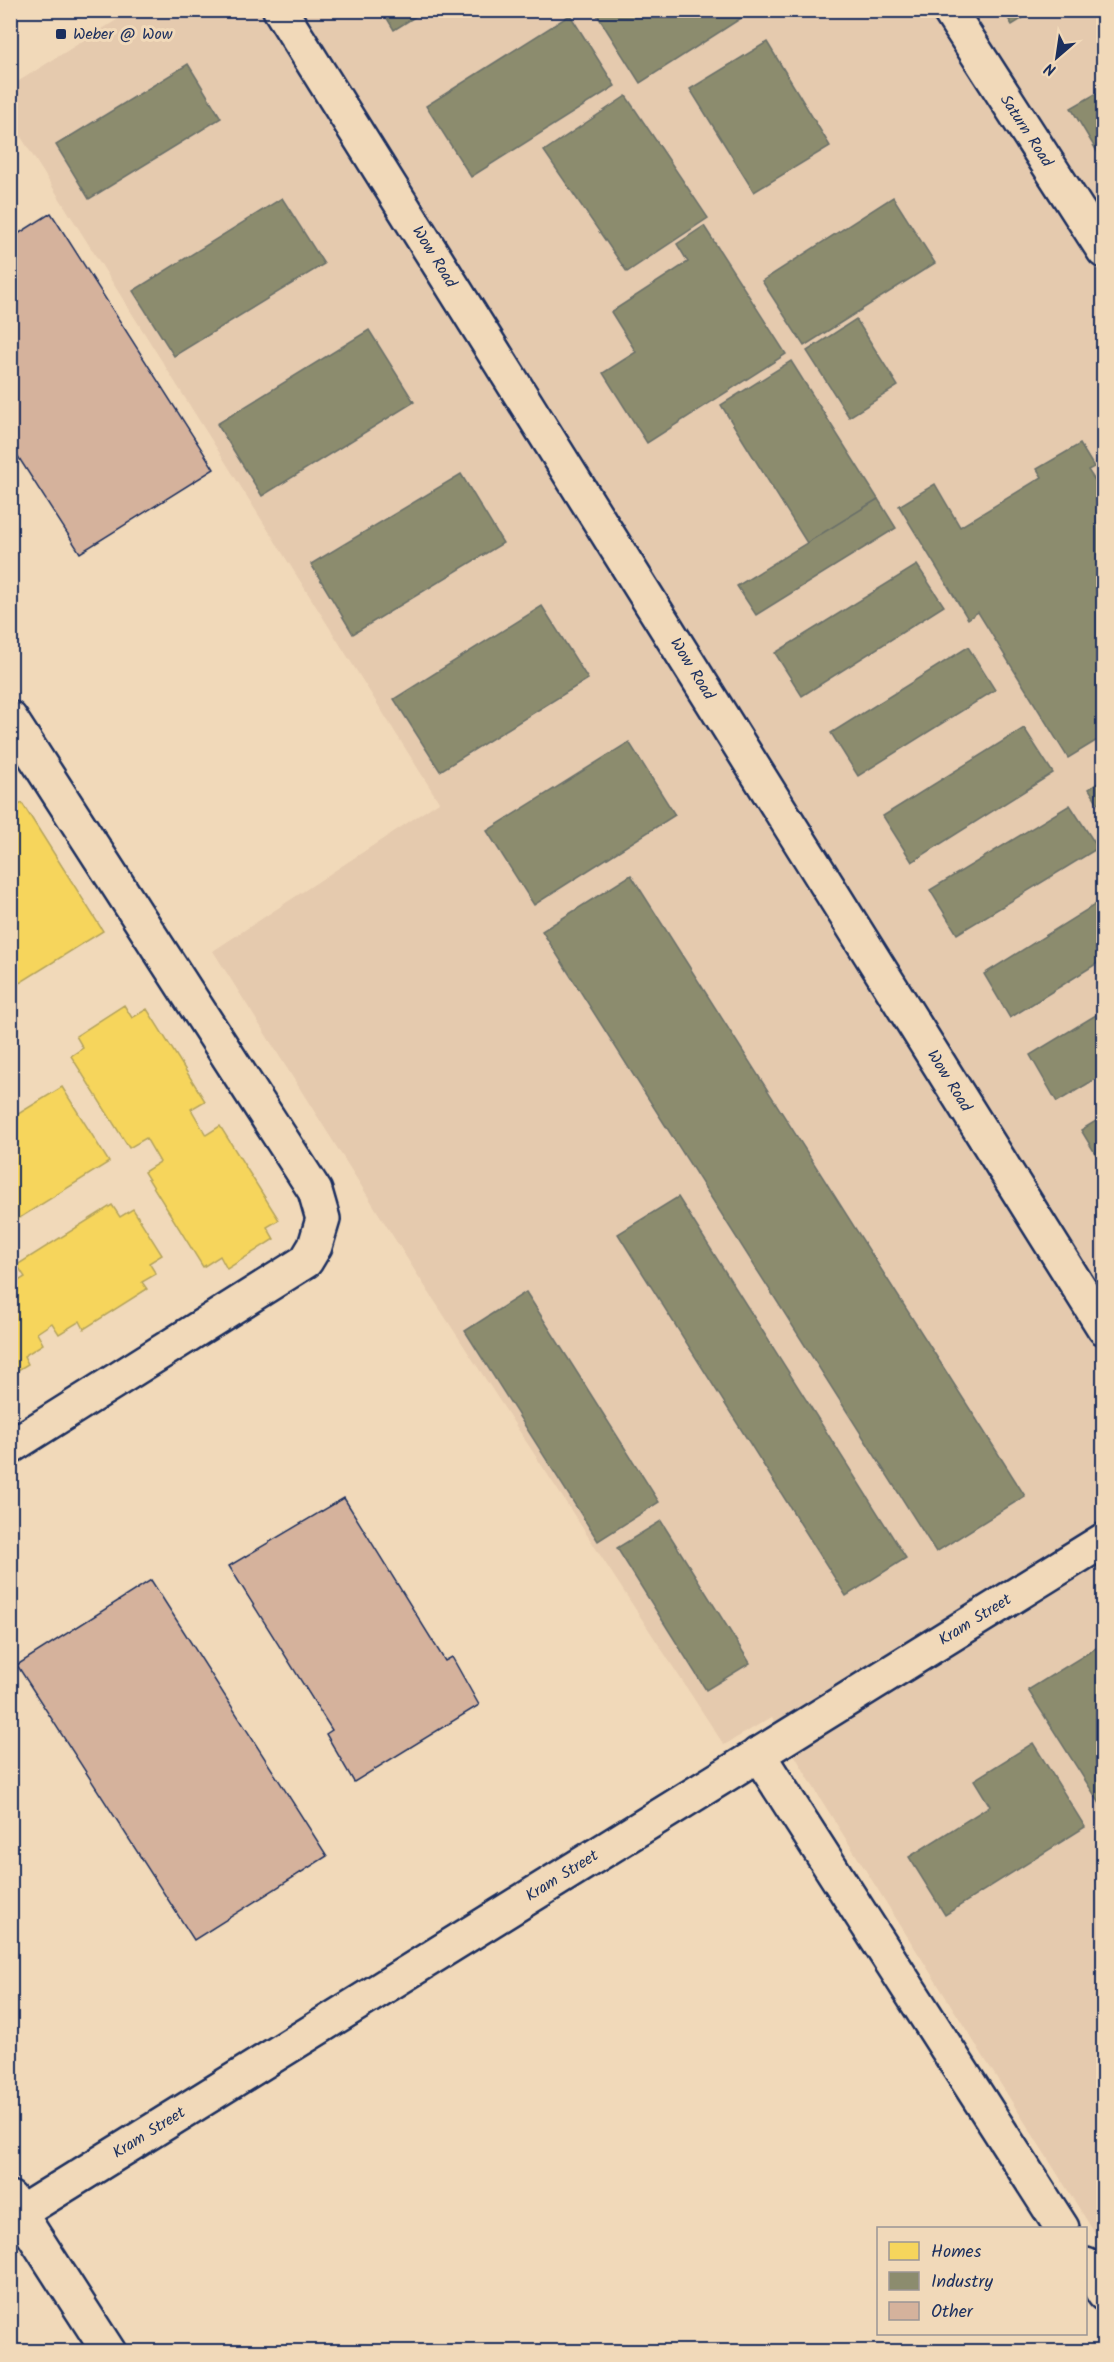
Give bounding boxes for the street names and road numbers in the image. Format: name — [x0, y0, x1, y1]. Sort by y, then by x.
street label: Saturn Road — [993, 90, 1059, 173]
street label: Wow Road — [405, 221, 463, 294]
street label: Wow Road — [663, 633, 721, 706]
street label: Wow Road — [920, 1045, 978, 1118]
street label: Kram Street — [934, 1587, 1017, 1652]
street label: Kram Street — [521, 1843, 604, 1908]
street label: Kram Street — [108, 2100, 191, 2165]

